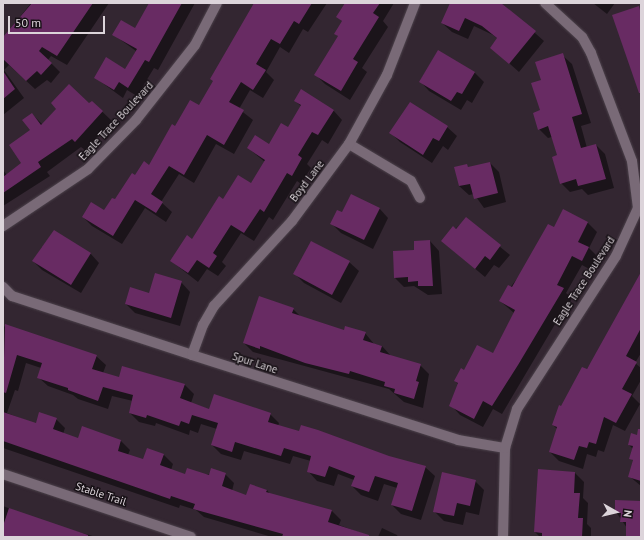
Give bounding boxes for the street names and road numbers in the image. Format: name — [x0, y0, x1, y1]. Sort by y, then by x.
street label: Eagle Trace Boulevard — [76, 79, 156, 163]
street label: Boyd Lane — [287, 158, 327, 204]
street label: Eagle Trace Boulevard — [550, 234, 618, 328]
street label: Spur Lane — [231, 349, 279, 377]
street label: Stable Trail — [74, 480, 128, 508]

